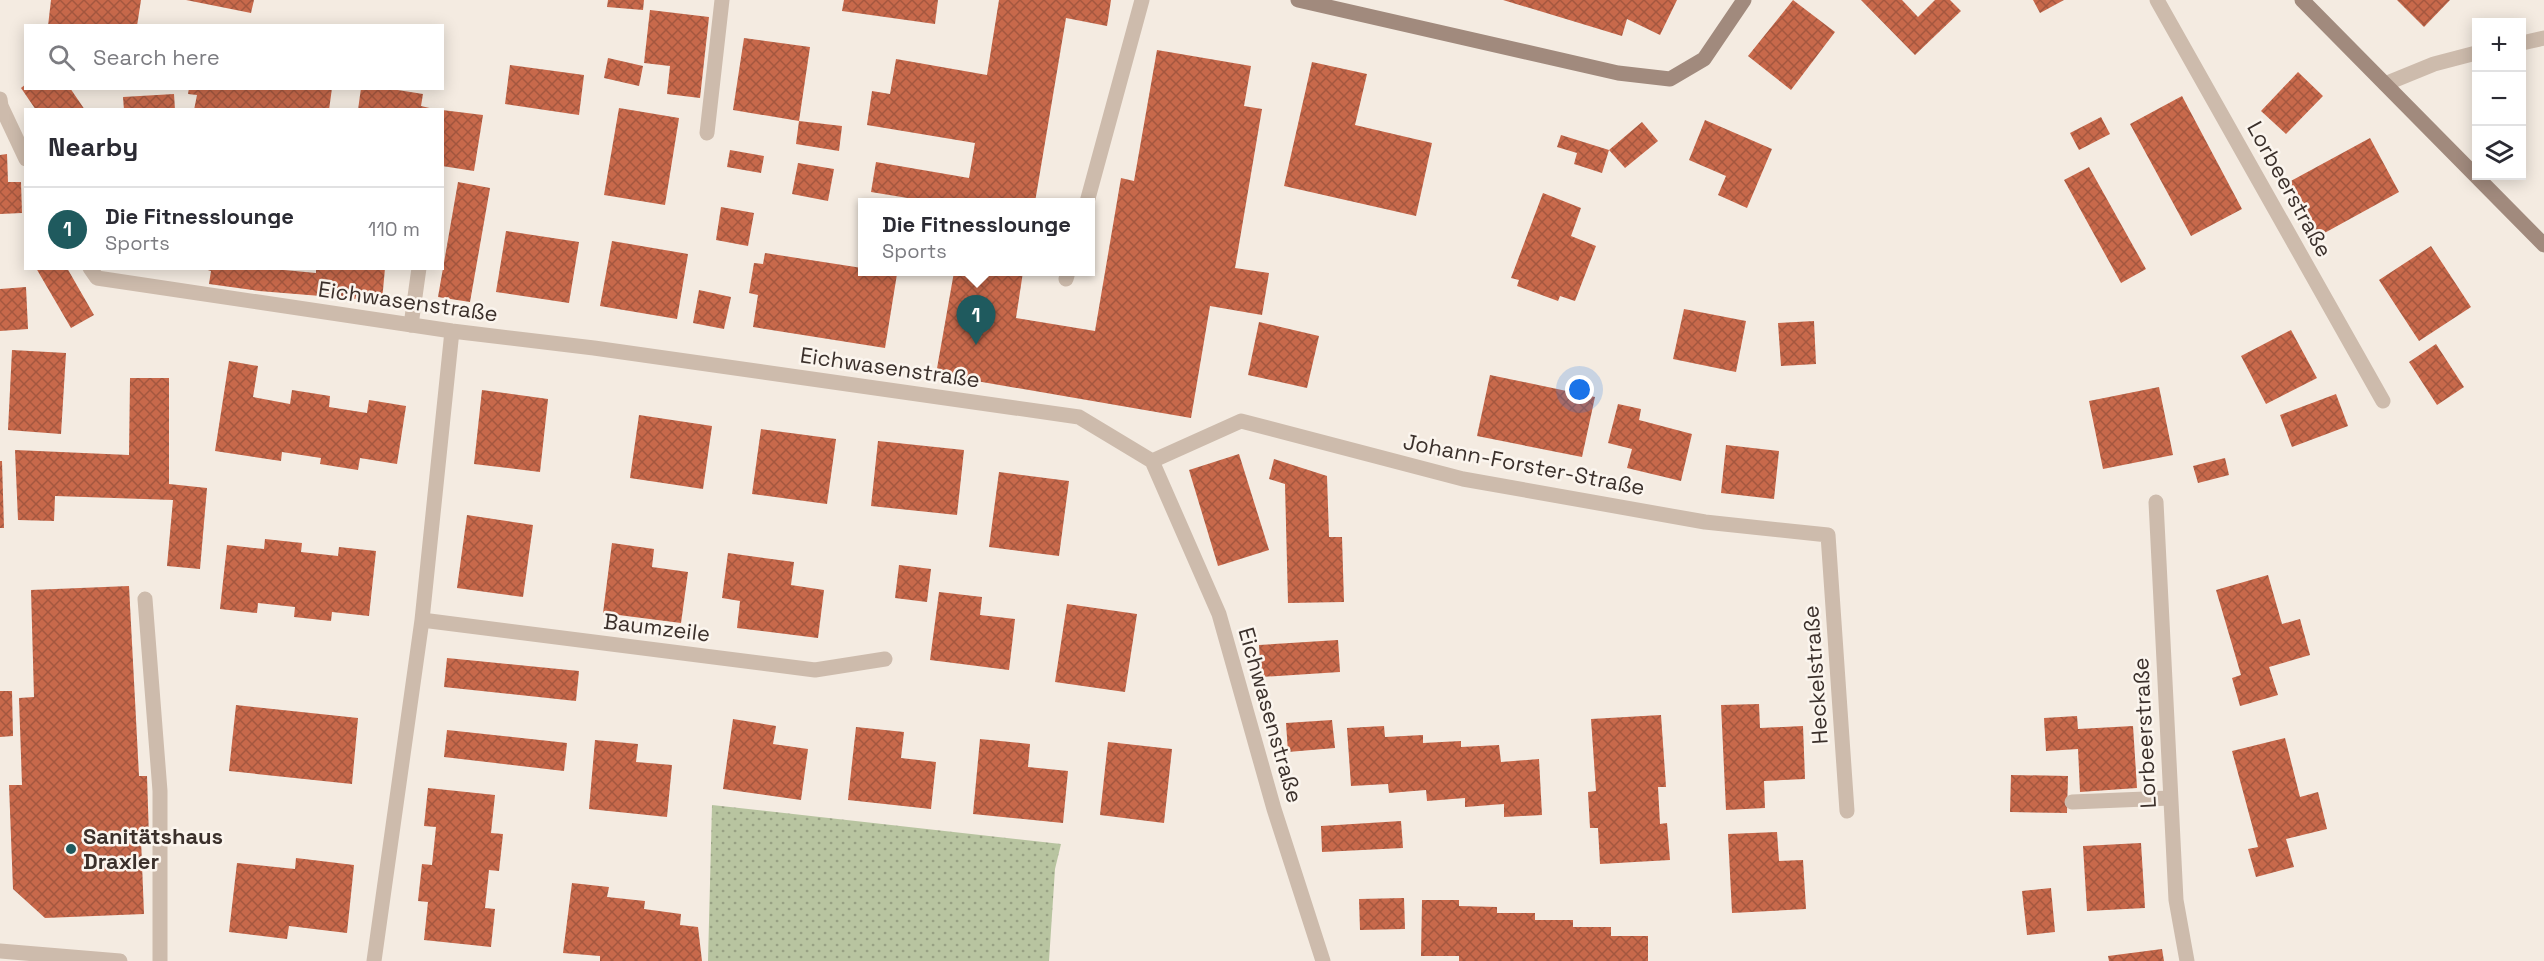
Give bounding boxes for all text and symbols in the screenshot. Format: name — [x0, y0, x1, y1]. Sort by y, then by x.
map controls — [2472, 18, 2526, 180]
button: + — [2472, 18, 2526, 72]
search box — [24, 24, 444, 90]
icon: search — [45, 41, 78, 74]
text: Search here — [93, 43, 220, 71]
button: − — [2472, 72, 2526, 126]
street label: Lorbeerstraße — [2241, 116, 2339, 262]
button: layers — [2472, 126, 2526, 180]
text: Nearby — [48, 130, 138, 164]
popup — [858, 198, 1095, 276]
text: Die Fitnesslounge — [105, 202, 294, 230]
text: Die Fitnesslounge — [882, 210, 1071, 238]
text: 1 — [63, 216, 72, 242]
text: 110 m — [368, 216, 420, 242]
text: Sports — [105, 230, 170, 256]
text: Sports — [882, 238, 947, 264]
street label: Eichwasenstraße — [316, 275, 500, 327]
pin: 1 — [956, 296, 996, 345]
street label: Eichwasenstraße — [798, 341, 982, 393]
your location — [1565, 375, 1594, 404]
street label: Johann-Forster-Straße — [1401, 427, 1647, 501]
street label: Heckelstraße — [1796, 605, 1834, 745]
street label: Baumzeile — [602, 607, 712, 647]
street label: Eichwasenstraße — [1233, 624, 1309, 806]
street label: Lorbeerstraße — [2126, 657, 2162, 809]
place label: Sanitätshaus Draxler — [83, 822, 223, 875]
marker: Sanitätshaus Draxler — [64, 842, 78, 856]

